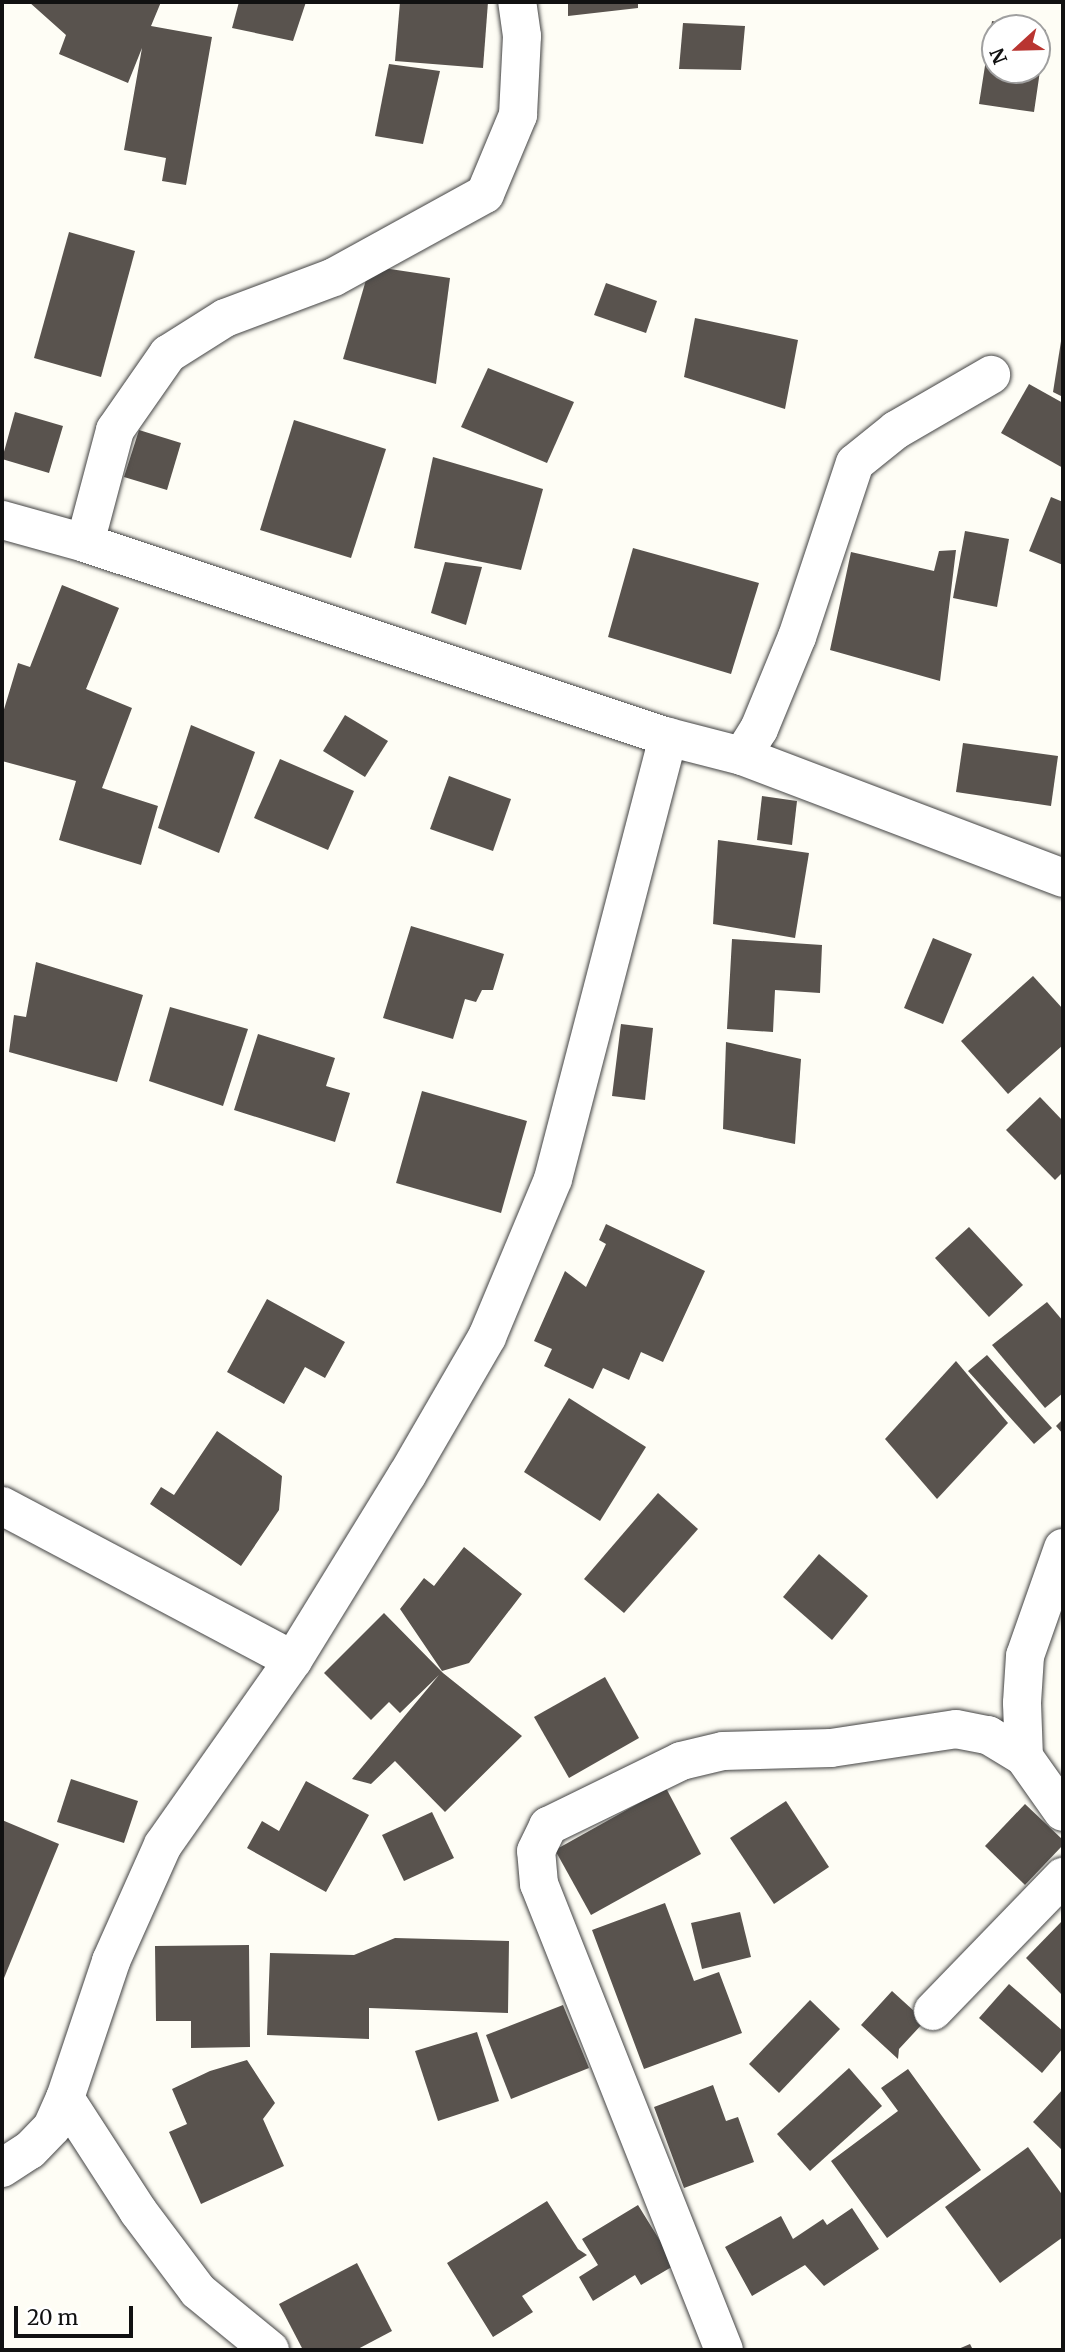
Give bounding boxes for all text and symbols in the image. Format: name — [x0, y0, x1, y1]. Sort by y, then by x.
north arrow — [981, 14, 1051, 84]
text: N — [984, 45, 1012, 68]
scale bar — [18, 2292, 136, 2336]
text: 20 m — [27, 2304, 78, 2331]

